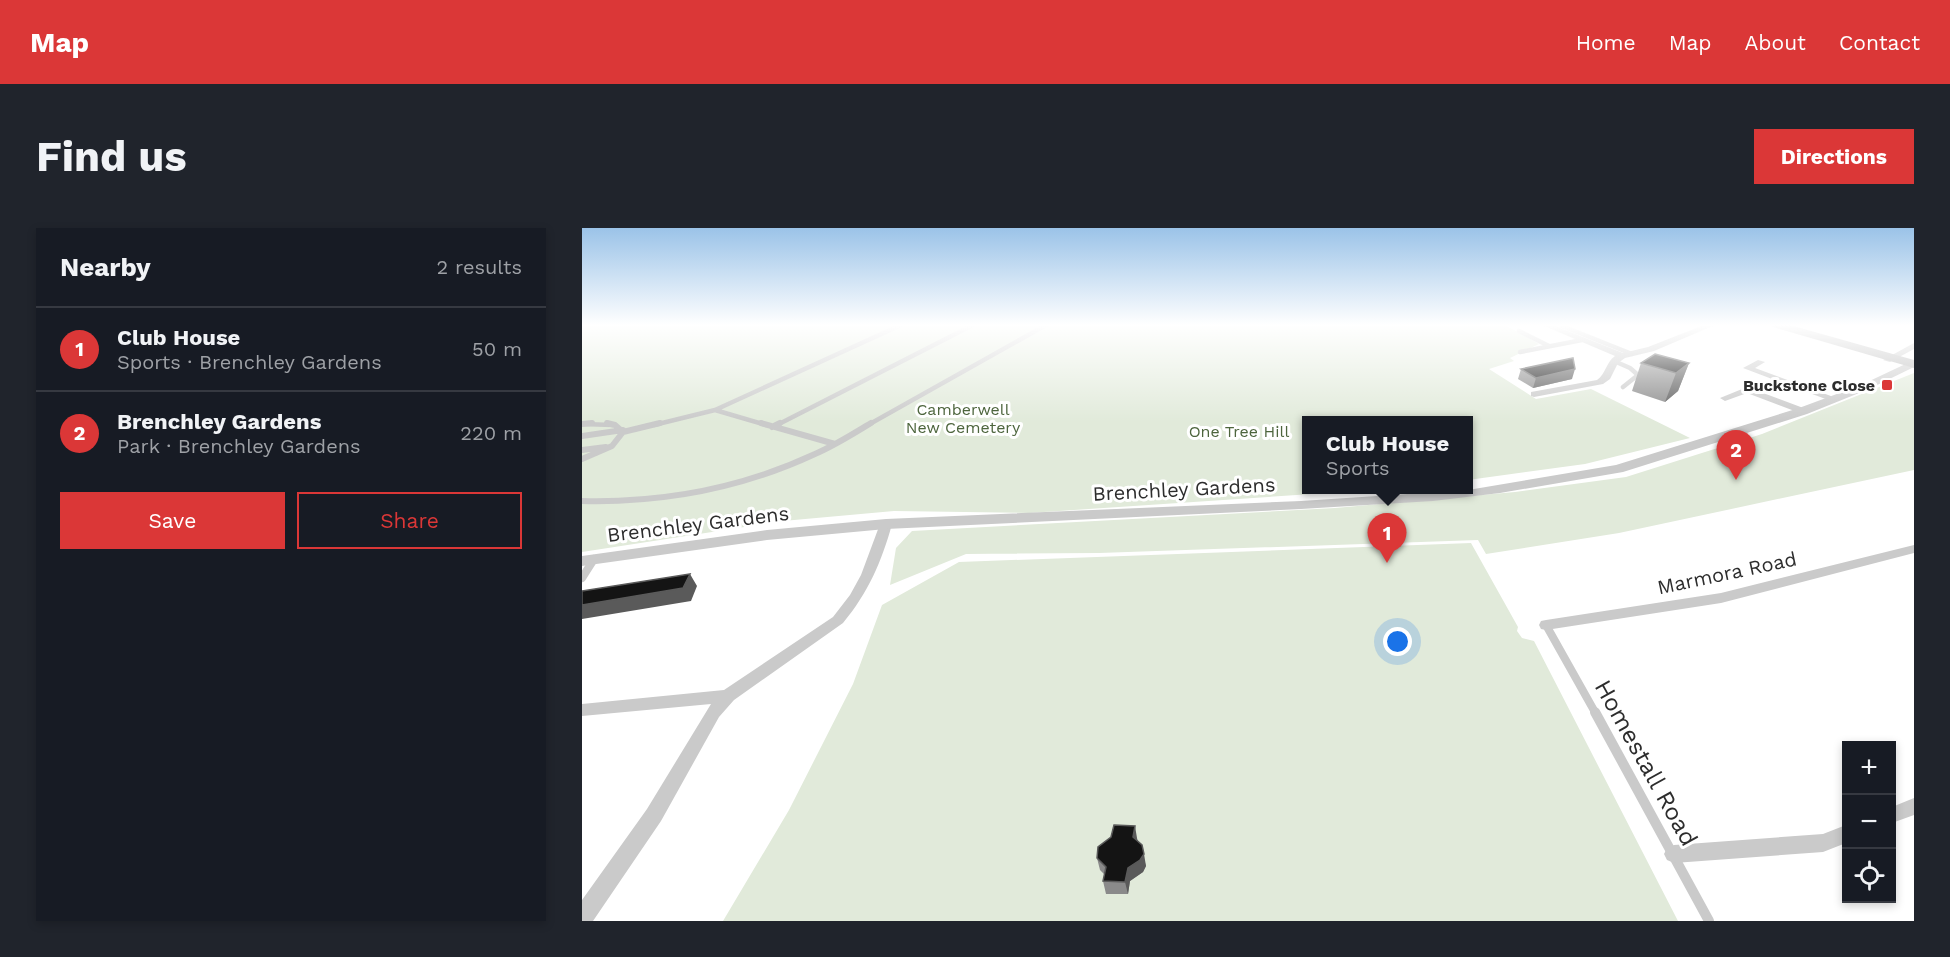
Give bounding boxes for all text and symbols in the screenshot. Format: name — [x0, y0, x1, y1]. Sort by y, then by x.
text: Map — [30, 26, 89, 59]
text: Home — [1576, 30, 1636, 55]
text: Map — [1669, 30, 1712, 55]
text: About — [1745, 30, 1806, 55]
text: Contact — [1839, 30, 1920, 55]
button: Directions — [1754, 129, 1914, 184]
text: Find us — [36, 132, 187, 181]
text: Nearby — [60, 252, 151, 282]
text: 2 results — [437, 255, 522, 279]
text: Club House — [117, 325, 240, 350]
text: 1 — [75, 337, 84, 361]
text: 50 m — [472, 337, 522, 361]
text: Sports · Brenchley Gardens — [117, 350, 382, 374]
place label: Buckstone Close — [1743, 376, 1875, 395]
marker: Buckstone Close — [1880, 378, 1894, 392]
park label: Camberwell New Cemetery — [906, 400, 1021, 437]
text: Brenchley Gardens — [117, 409, 321, 434]
popup — [1302, 416, 1473, 494]
text: 2 — [74, 421, 85, 445]
text: 220 m — [460, 421, 522, 445]
park label: One Tree Hill — [1189, 422, 1289, 441]
pin: 2 — [1716, 430, 1756, 480]
text: Club House — [1326, 431, 1449, 456]
text: Park · Brenchley Gardens — [117, 434, 361, 458]
text: Sports — [1326, 456, 1390, 480]
street label: Brenchley Gardens — [1092, 472, 1276, 506]
button: Save — [60, 492, 285, 549]
button: Share — [297, 492, 522, 549]
street label: Brenchley Gardens — [606, 501, 790, 547]
pin: 1 — [1368, 514, 1406, 563]
street label: Marmora Road — [1655, 547, 1799, 599]
your location — [1383, 627, 1412, 656]
street label: Homestall Road — [1589, 675, 1703, 851]
map controls — [1842, 741, 1896, 903]
button: + — [1842, 741, 1896, 795]
button: − — [1842, 795, 1896, 849]
button: locate — [1842, 849, 1896, 903]

